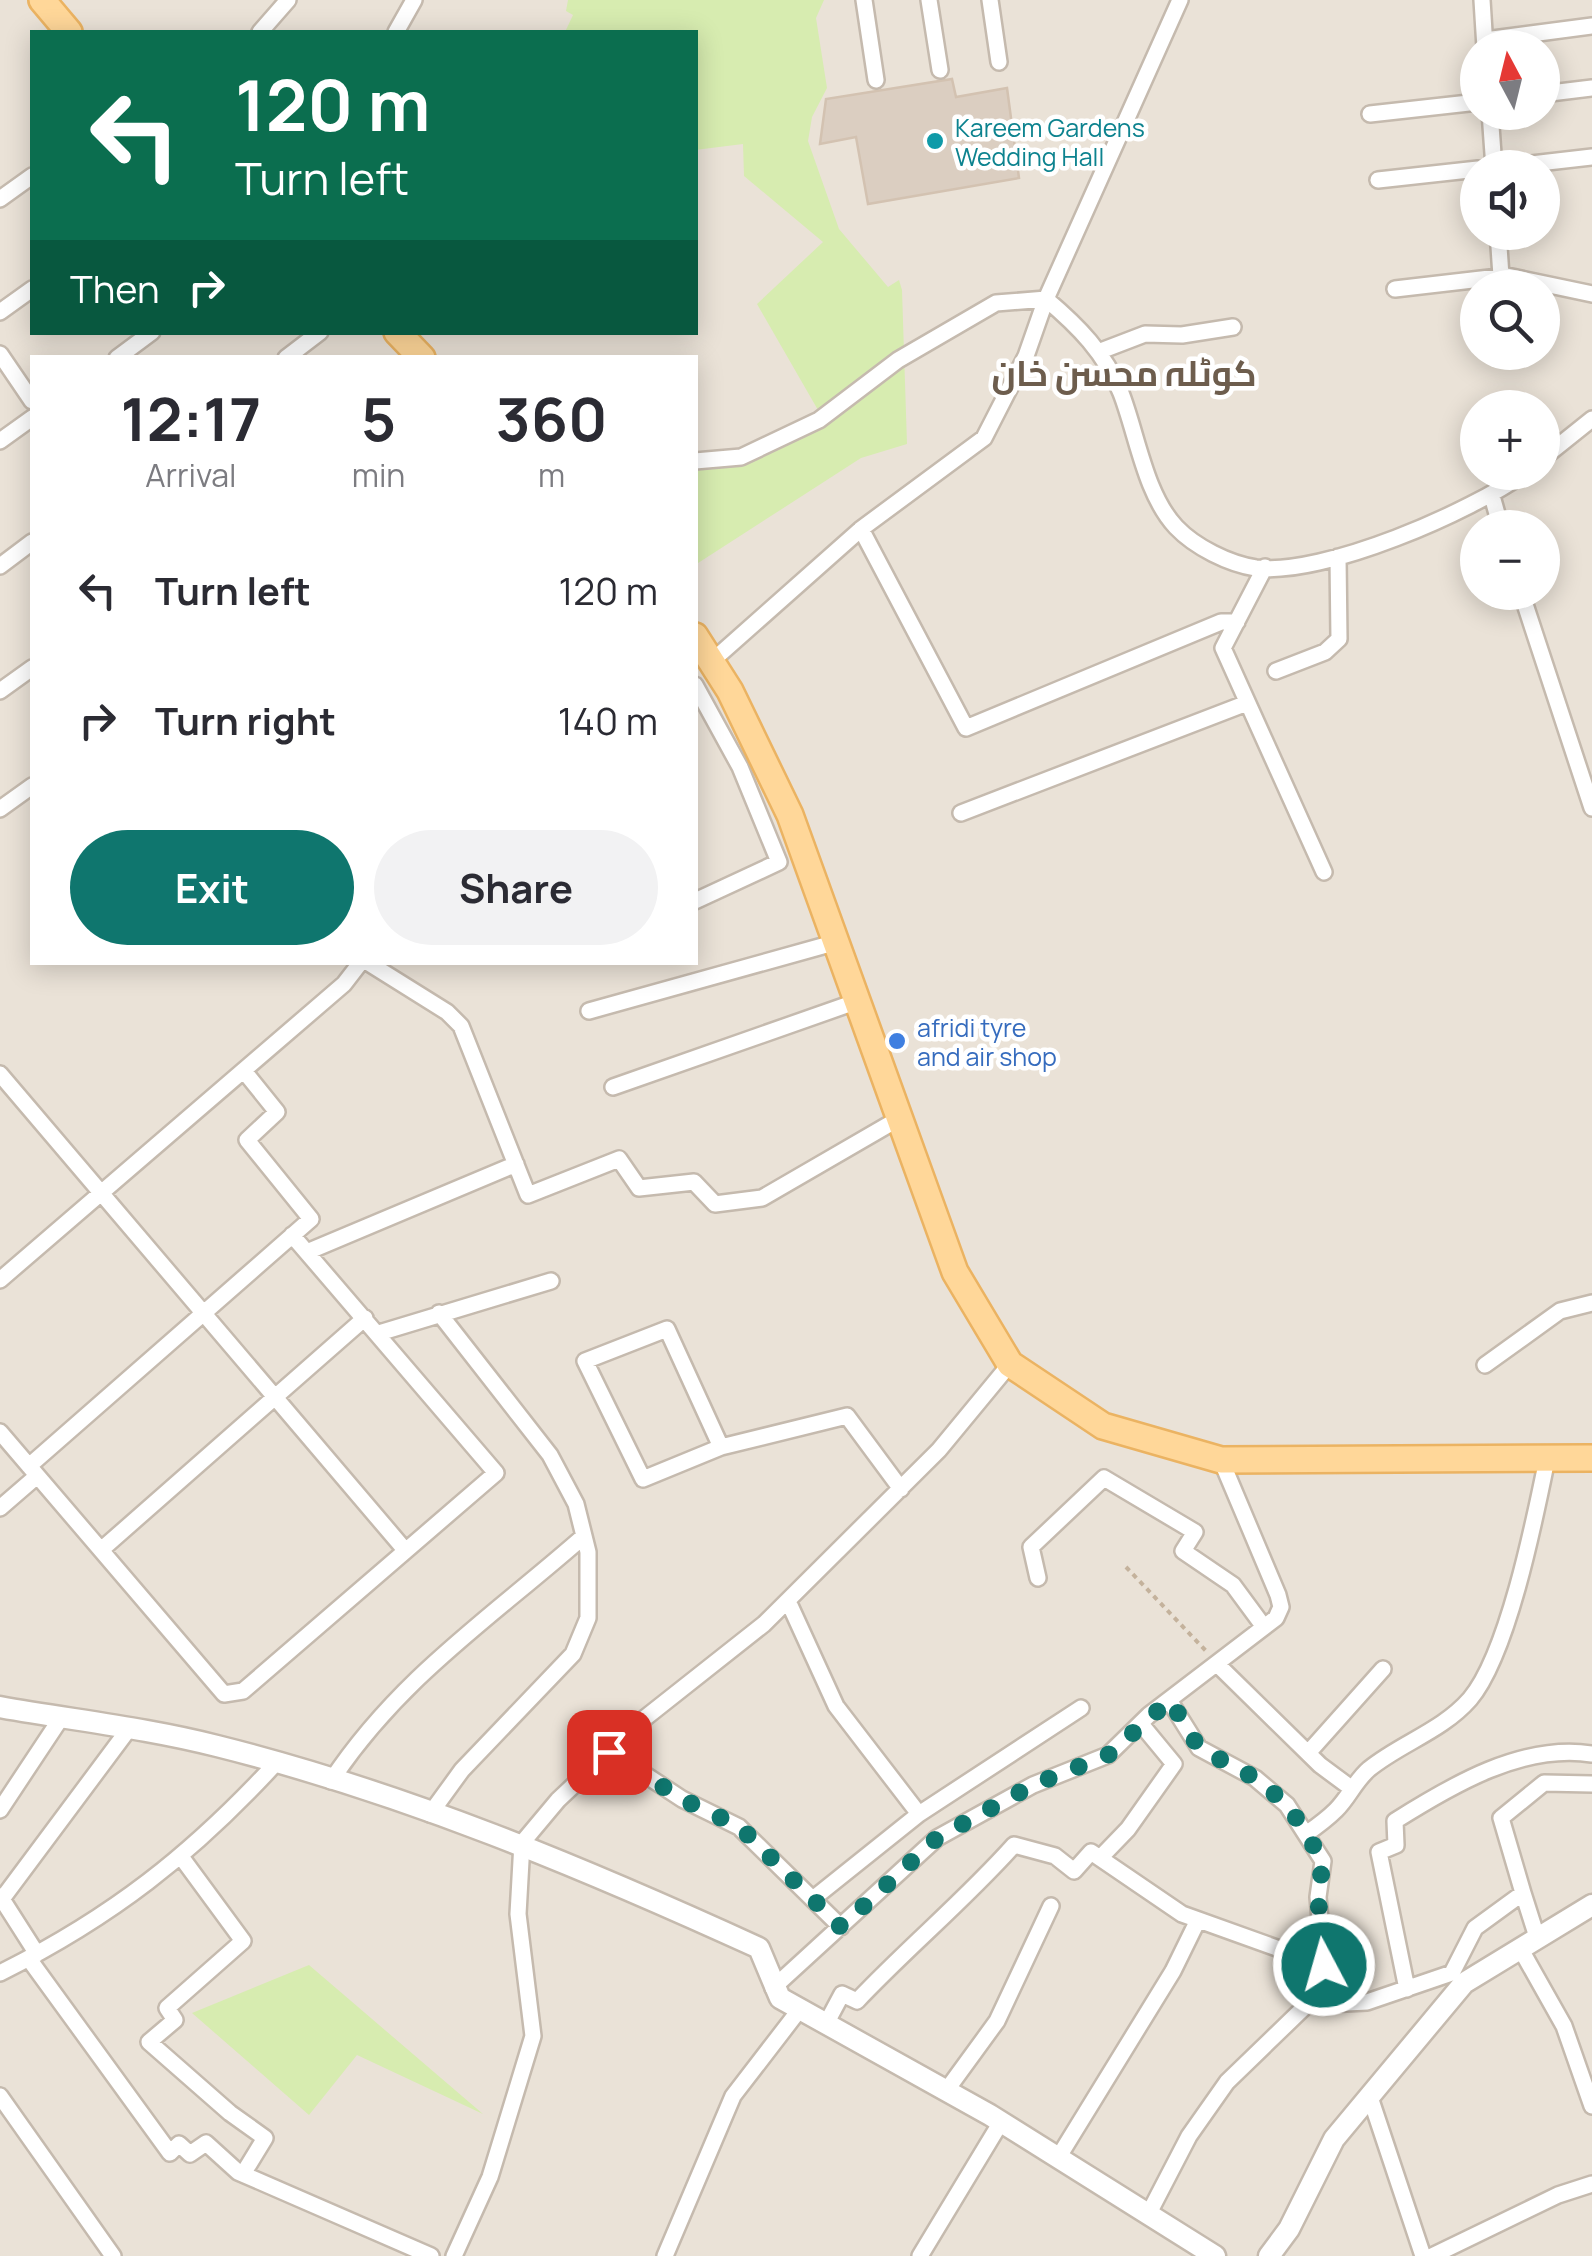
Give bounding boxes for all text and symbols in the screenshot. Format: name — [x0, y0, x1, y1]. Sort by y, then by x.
north arrow — [1460, 30, 1560, 130]
map controls — [1460, 30, 1560, 610]
text: 120 m — [235, 56, 430, 152]
icon: left — [70, 70, 200, 200]
place label: Kareem Gardens Wedding Hall — [955, 110, 1145, 174]
marker: Kareem Gardens Wedding Hall — [924, 130, 946, 152]
text: Turn left — [235, 147, 409, 209]
button: sound — [1460, 150, 1560, 250]
icon: right — [179, 260, 234, 315]
text: Then — [70, 262, 159, 314]
button: search — [1460, 270, 1560, 370]
district label: کوٹلہ محسن خان — [991, 349, 1257, 397]
text: 12:17 — [120, 377, 261, 459]
text: 5 — [361, 377, 396, 459]
text: 360 — [496, 377, 608, 459]
button: + — [1460, 390, 1560, 490]
text: Arrival — [145, 453, 237, 497]
text: min — [352, 453, 405, 497]
text: m — [538, 453, 565, 497]
button: − — [1460, 510, 1560, 610]
icon: left — [70, 563, 125, 618]
text: Turn left — [155, 564, 311, 616]
text: 120 m — [559, 564, 658, 616]
icon: right — [70, 693, 125, 748]
text: Turn right — [155, 694, 336, 746]
text: 140 m — [558, 694, 658, 746]
button: Exit — [70, 830, 354, 945]
button: Share — [374, 830, 658, 945]
place label: afridi tyre and air shop — [917, 1010, 1057, 1074]
marker: afridi tyre and air shop — [886, 1030, 908, 1052]
pin — [567, 1710, 652, 1795]
icon: arrive — [582, 1725, 637, 1780]
position arrow — [1272, 1913, 1376, 2017]

